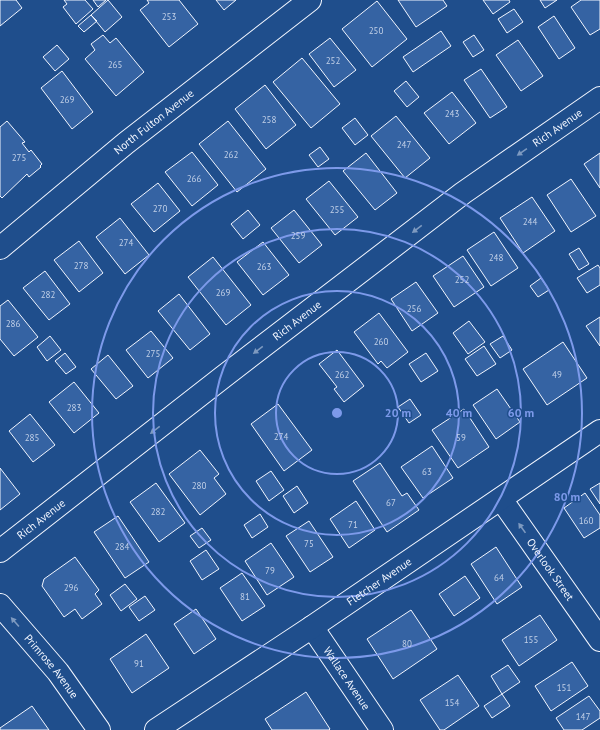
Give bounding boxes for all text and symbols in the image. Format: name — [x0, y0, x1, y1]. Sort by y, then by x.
house number: 253 — [162, 11, 176, 22]
house number: 250 — [369, 25, 383, 36]
house number: 252 — [326, 55, 340, 66]
house number: 265 — [108, 59, 122, 70]
street label: North Fulton Avenue — [111, 86, 197, 157]
house number: 269 — [60, 94, 74, 105]
street label: Rich Avenue — [530, 105, 585, 150]
house number: 243 — [445, 108, 459, 119]
house number: 258 — [262, 114, 276, 125]
house number: 247 — [397, 139, 411, 150]
one-way arrow — [517, 148, 527, 156]
house number: 262 — [224, 149, 238, 160]
house number: 275 — [12, 152, 26, 163]
house number: 266 — [187, 173, 201, 184]
house number: 270 — [153, 203, 167, 214]
house number: 255 — [330, 204, 344, 215]
house number: 244 — [523, 216, 537, 227]
one-way arrow — [411, 224, 422, 233]
house number: 259 — [291, 230, 305, 241]
house number: 274 — [119, 237, 133, 248]
house number: 248 — [489, 252, 503, 263]
house number: 278 — [74, 260, 88, 271]
house number: 263 — [257, 261, 271, 272]
house number: 252 — [455, 274, 469, 285]
house number: 269 — [216, 287, 230, 298]
house number: 282 — [41, 289, 55, 300]
street label: Rich Avenue — [270, 297, 324, 343]
house number: 256 — [407, 303, 421, 314]
house number: 286 — [6, 318, 20, 329]
house number: 260 — [374, 336, 388, 347]
one-way arrow — [252, 346, 263, 354]
house number: 275 — [146, 348, 160, 359]
house number: 262 — [335, 369, 349, 380]
house number: 49 — [552, 369, 562, 380]
house number: 283 — [67, 402, 81, 413]
text: 20 m — [385, 405, 411, 420]
text: 40 m — [446, 405, 472, 420]
text: 60 m — [508, 405, 534, 420]
centre of rings — [330, 406, 344, 420]
one-way arrow — [150, 426, 161, 434]
house number: 274 — [274, 431, 288, 442]
house number: 285 — [25, 432, 39, 443]
house number: 59 — [456, 432, 466, 443]
house number: 63 — [422, 466, 432, 477]
house number: 280 — [192, 480, 206, 491]
text: 80 m — [554, 489, 580, 504]
street label: Rich Avenue — [14, 496, 68, 542]
house number: 67 — [386, 497, 396, 508]
house number: 282 — [151, 506, 165, 517]
house number: 160 — [579, 515, 593, 526]
house number: 71 — [348, 519, 358, 530]
one-way arrow — [518, 523, 526, 533]
street label: Overlook Street — [524, 536, 577, 603]
house number: 75 — [304, 538, 314, 549]
house number: 284 — [115, 541, 129, 552]
street label: Fletcher Avenue — [344, 554, 414, 608]
house number: 79 — [265, 565, 275, 576]
house number: 64 — [494, 572, 504, 583]
house number: 296 — [64, 582, 78, 593]
house number: 81 — [240, 591, 250, 602]
one-way arrow — [11, 617, 20, 627]
street label: Primrose Avenue — [21, 631, 82, 701]
house number: 155 — [524, 634, 538, 645]
house number: 80 — [402, 638, 412, 649]
street label: Wallace Avenue — [320, 644, 373, 713]
house number: 91 — [134, 658, 144, 669]
house number: 151 — [557, 682, 571, 693]
house number: 154 — [445, 697, 459, 708]
house number: 147 — [576, 711, 590, 722]

